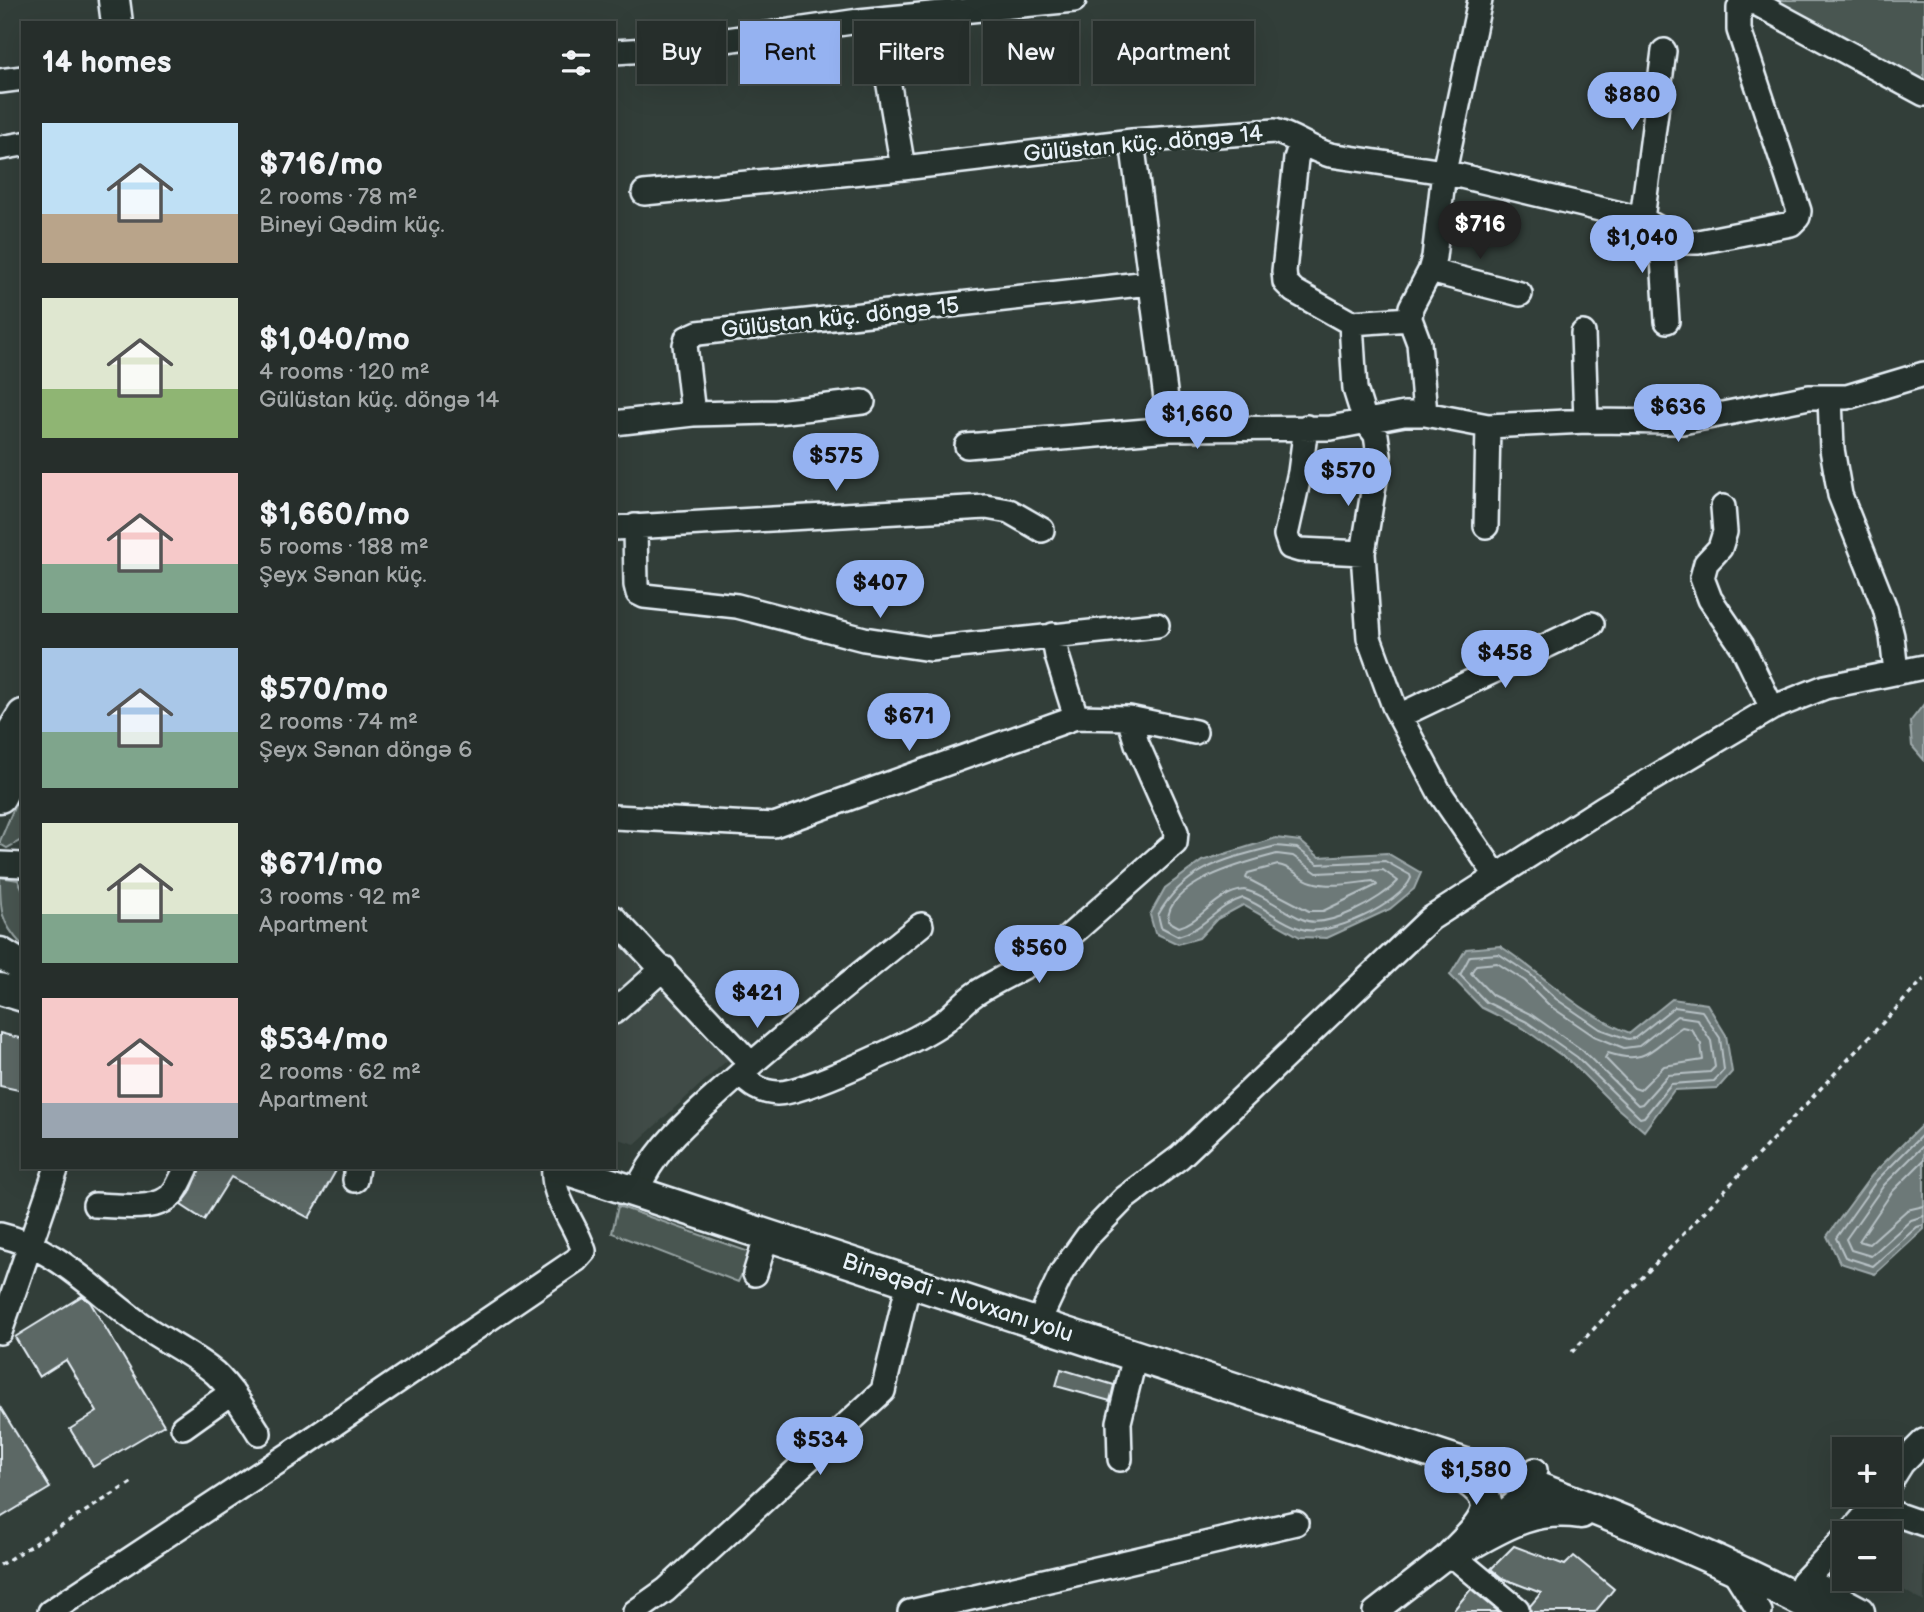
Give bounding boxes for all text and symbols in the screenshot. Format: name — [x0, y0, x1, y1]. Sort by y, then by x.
chip: Buy — [637, 21, 726, 84]
chip: Rent — [740, 21, 840, 84]
chip: Filters — [854, 21, 969, 84]
chip: New — [983, 21, 1079, 84]
chip: Apartment — [1093, 21, 1254, 84]
icon: filters — [557, 44, 595, 82]
text: 14 homes — [42, 45, 171, 81]
pin: $880 — [1591, 72, 1673, 132]
text: $880 — [1603, 81, 1661, 109]
street label: Gülüstan küç. döngə 14 — [1022, 120, 1264, 168]
text: $716/mo — [259, 147, 383, 183]
icon: home — [98, 151, 182, 235]
text: 2 rooms · 78 m² — [259, 183, 417, 211]
pin: $716 — [1439, 202, 1521, 261]
text: $716 — [1454, 210, 1506, 238]
text: Bineyi Qədim küç. — [259, 211, 445, 239]
pin: $1,040 — [1585, 216, 1699, 275]
text: $1,040 — [1606, 224, 1678, 252]
street label: Gülüstan küç. döngə 15 — [720, 292, 961, 344]
text: $1,040/mo — [259, 322, 410, 358]
icon: home — [98, 326, 182, 410]
text: 4 rooms · 120 m² — [259, 358, 430, 386]
pin: $636 — [1637, 384, 1719, 444]
text: Gülüstan küç. döngə 14 — [259, 386, 499, 414]
pin: $1,660 — [1140, 392, 1254, 451]
text: $636 — [1650, 393, 1706, 421]
text: $1,660 — [1161, 400, 1233, 428]
pin: $575 — [795, 434, 877, 493]
text: $575 — [809, 442, 863, 470]
pin: $570 — [1307, 448, 1389, 508]
text: $570 — [1320, 457, 1376, 485]
text: $1,660/mo — [259, 497, 410, 533]
icon: home — [98, 501, 182, 585]
text: 5 rooms · 188 m² — [259, 533, 429, 561]
pin: $407 — [839, 560, 921, 620]
text: Şeyx Sənan küç. — [259, 561, 427, 589]
text: $407 — [852, 569, 908, 597]
pin: $458 — [1464, 630, 1546, 690]
text: $458 — [1477, 639, 1533, 667]
text: $570/mo — [259, 672, 388, 708]
icon: home — [98, 676, 182, 760]
pin: $671 — [868, 694, 950, 753]
text: $671 — [883, 702, 935, 730]
text: 2 rooms · 74 m² — [259, 708, 418, 736]
text: Şeyx Sənan döngə 6 — [259, 736, 472, 764]
text: $671/mo — [259, 847, 383, 883]
icon: home — [98, 851, 182, 935]
text: 3 rooms · 92 m² — [259, 883, 421, 911]
text: Apartment — [259, 911, 368, 939]
pin: $560 — [998, 926, 1080, 985]
text: $560 — [1011, 934, 1067, 962]
pin: $421 — [716, 970, 798, 1030]
text: $421 — [731, 979, 783, 1007]
text: $534/mo — [259, 1022, 388, 1058]
icon: home — [98, 1026, 182, 1110]
text: 2 rooms · 62 m² — [259, 1058, 421, 1086]
text: Apartment — [259, 1086, 368, 1114]
street label: Binəqədi - Novxanı yolu — [839, 1247, 1077, 1349]
pin: $534 — [779, 1418, 861, 1477]
text: $534 — [792, 1426, 848, 1454]
map controls — [1832, 1437, 1902, 1591]
button: + — [1832, 1437, 1902, 1507]
pin: $1,580 — [1419, 1448, 1533, 1507]
text: $1,580 — [1440, 1456, 1512, 1484]
button: − — [1832, 1521, 1902, 1591]

